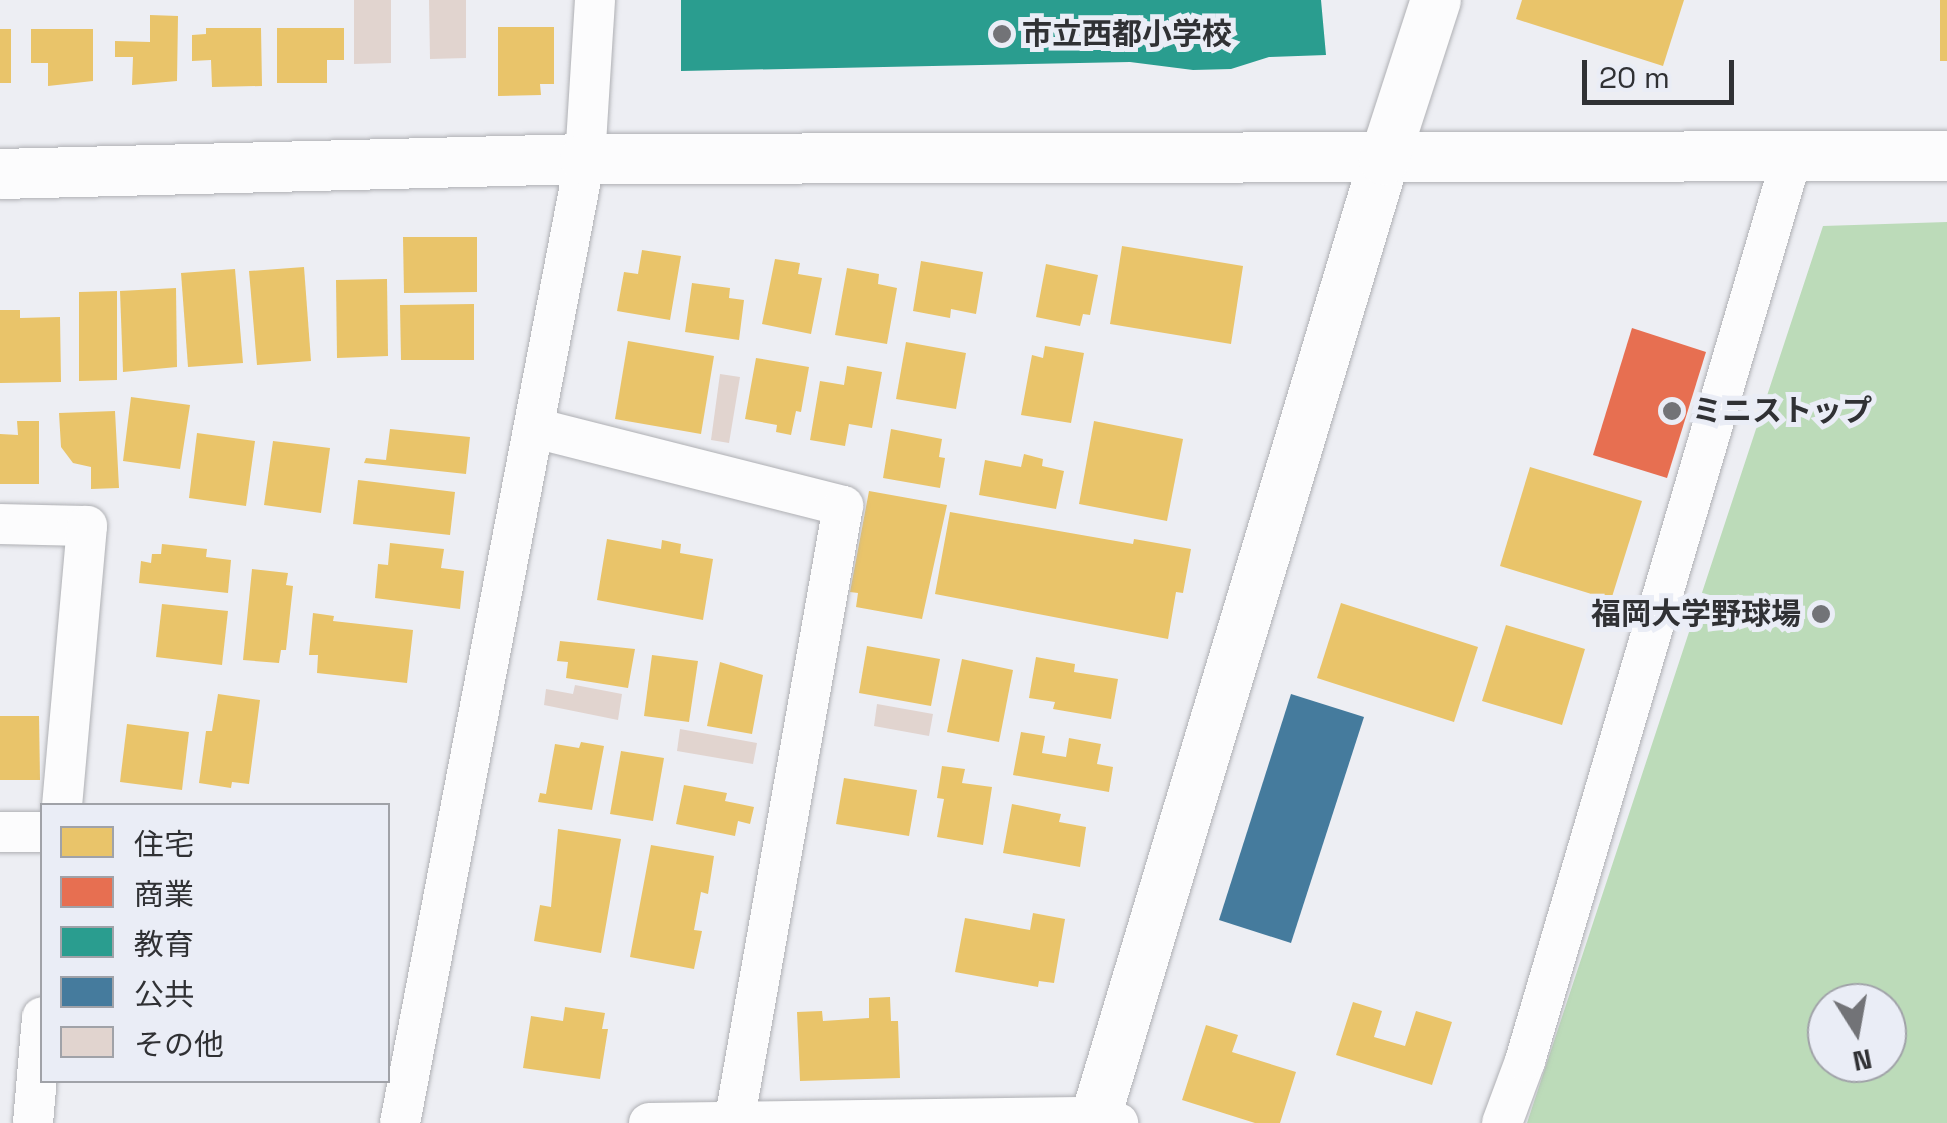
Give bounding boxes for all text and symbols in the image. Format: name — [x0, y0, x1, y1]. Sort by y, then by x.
place label: 市立西都小学校 — [1022, 16, 1232, 52]
marker: 市立西都小学校 — [991, 23, 1013, 45]
scale bar — [1587, 40, 1740, 102]
text: 20 m — [1599, 58, 1670, 97]
place label: ミニストップ — [1692, 393, 1872, 429]
marker: ミニストップ — [1661, 400, 1683, 422]
place label: 福岡大学野球場 — [1591, 596, 1801, 632]
marker: 福岡大学野球場 — [1810, 603, 1832, 625]
legend — [40, 803, 390, 1083]
text: 住宅 — [134, 825, 194, 864]
text: 商業 — [134, 875, 194, 914]
text: 教育 — [134, 925, 194, 964]
text: 公共 — [134, 975, 194, 1014]
north arrow — [1807, 983, 1907, 1083]
text: その他 — [134, 1025, 224, 1064]
text: N — [1850, 1041, 1875, 1080]

